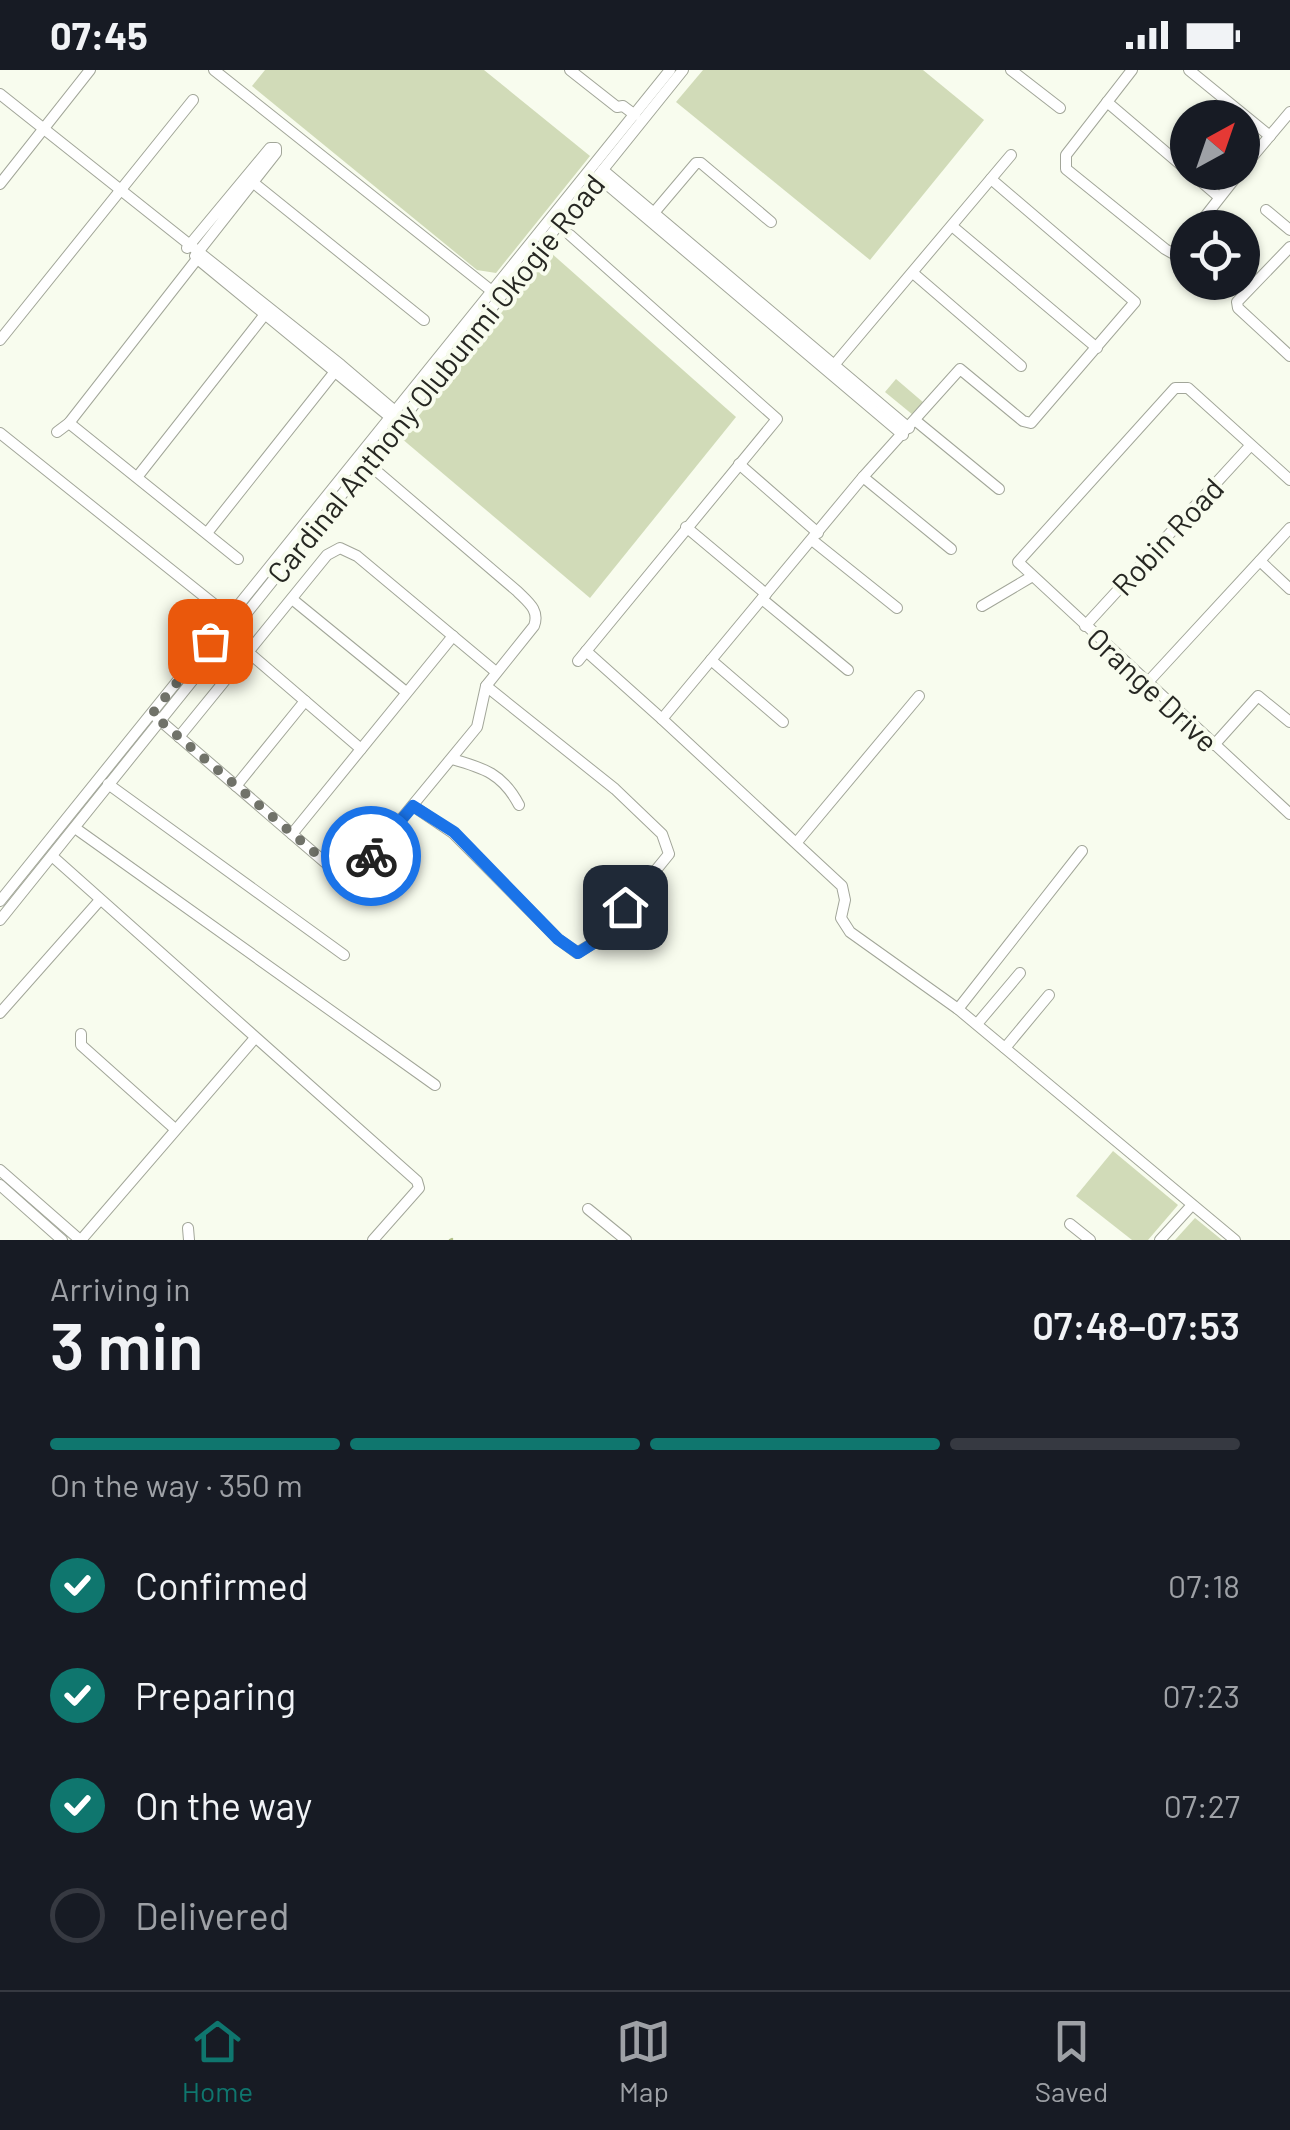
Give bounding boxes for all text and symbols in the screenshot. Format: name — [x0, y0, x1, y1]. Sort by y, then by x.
text: 07:45 — [50, 12, 148, 58]
north arrow — [1170, 100, 1260, 190]
map controls — [1170, 100, 1260, 300]
street label: Cardinal Anthony Olubunmi Okogie Road — [259, 166, 611, 590]
button: locate — [1170, 210, 1260, 300]
street label: Robin Road — [1104, 470, 1230, 602]
pin — [168, 599, 253, 684]
icon: bag — [183, 614, 238, 669]
street label: Orange Drive — [1080, 619, 1226, 759]
courier — [321, 806, 421, 906]
icon: bike — [344, 829, 399, 884]
pin — [583, 865, 668, 950]
icon: home — [598, 880, 653, 935]
text: Arriving in — [50, 1269, 190, 1307]
text: 07:48–07:53 — [1032, 1302, 1240, 1348]
text: 3 min — [50, 1305, 203, 1383]
text: On the way · 350 m — [50, 1465, 303, 1503]
icon: check — [50, 1558, 105, 1613]
text: Confirmed — [135, 1562, 308, 1608]
text: 07:18 — [1168, 1566, 1240, 1604]
icon: check — [50, 1668, 105, 1723]
text: Preparing — [135, 1672, 296, 1718]
text: 07:23 — [1162, 1676, 1240, 1714]
icon: check — [50, 1778, 105, 1833]
text: On the way — [135, 1782, 312, 1828]
text: 07:27 — [1164, 1786, 1240, 1824]
text: Delivered — [135, 1892, 289, 1938]
tab: Home — [182, 2014, 253, 2108]
tab: Map — [616, 2014, 671, 2108]
tab: Saved — [1035, 2014, 1108, 2108]

